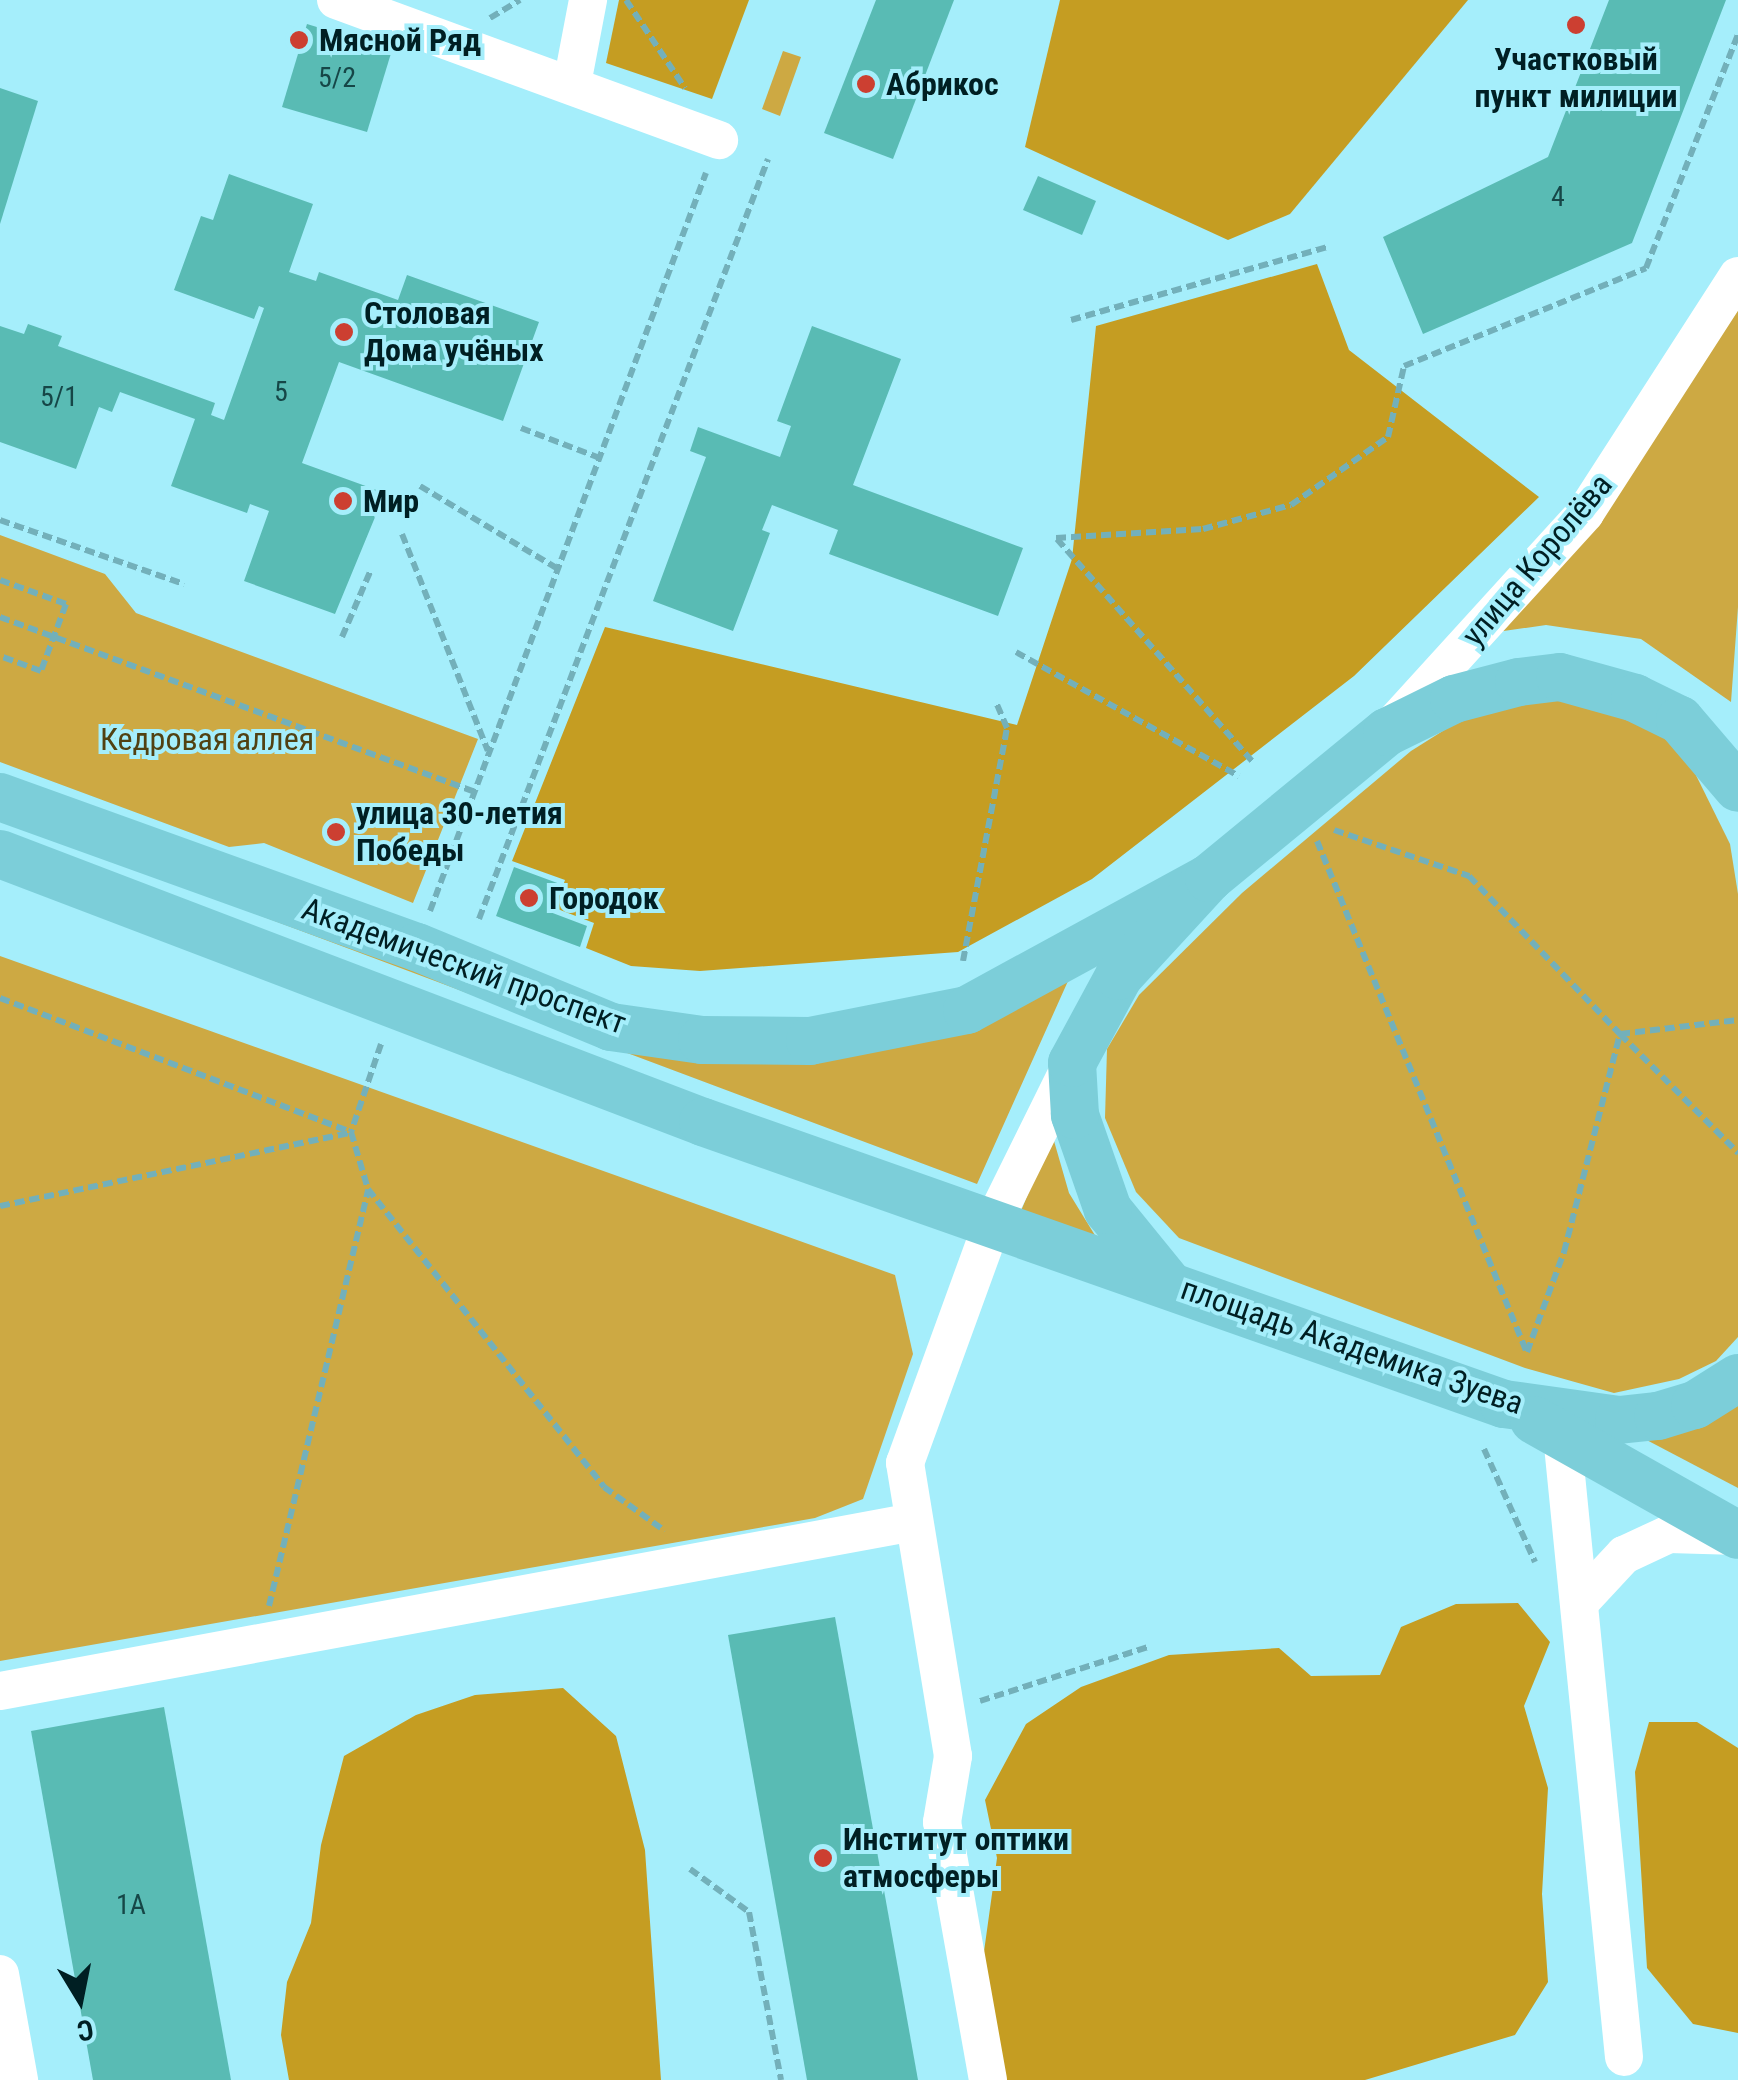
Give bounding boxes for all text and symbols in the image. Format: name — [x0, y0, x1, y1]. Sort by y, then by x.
marker: Участковый пункт милиции — [1565, 14, 1587, 36]
place label: Мясной Ряд — [319, 21, 481, 59]
marker: Мясной Ряд — [288, 29, 310, 51]
place label: Участковый пункт милиции — [1475, 41, 1677, 116]
house number: 5/2 — [318, 61, 356, 95]
place label: Абрикос — [886, 65, 999, 103]
marker: Абрикос — [855, 73, 877, 95]
house number: 4 — [1551, 180, 1565, 214]
place label: Столовая Дома учёных — [364, 295, 544, 370]
marker: Столовая Дома учёных — [333, 321, 355, 343]
house number: 5 — [274, 375, 288, 409]
house number: 5/1 — [40, 380, 78, 414]
street label: улица Королёва — [1454, 466, 1620, 654]
place label: Мир — [363, 482, 419, 520]
marker: Мир — [332, 490, 354, 512]
park label: Кедровая аллея — [100, 720, 314, 758]
place label: улица 30-летия Победы — [356, 795, 563, 870]
marker: улица 30-летия Победы — [325, 821, 347, 843]
place label: Городок — [549, 879, 659, 917]
marker: Городок — [518, 887, 540, 909]
street label: Академический проспект — [297, 889, 631, 1043]
street label: площадь Академика Зуева — [1176, 1269, 1528, 1423]
place label: Институт оптики атмосферы — [843, 1821, 1069, 1896]
marker: Институт оптики атмосферы — [812, 1847, 834, 1869]
house number: 1А — [116, 1888, 146, 1922]
north arrow — [30, 1950, 130, 2050]
text: С — [75, 2012, 96, 2048]

